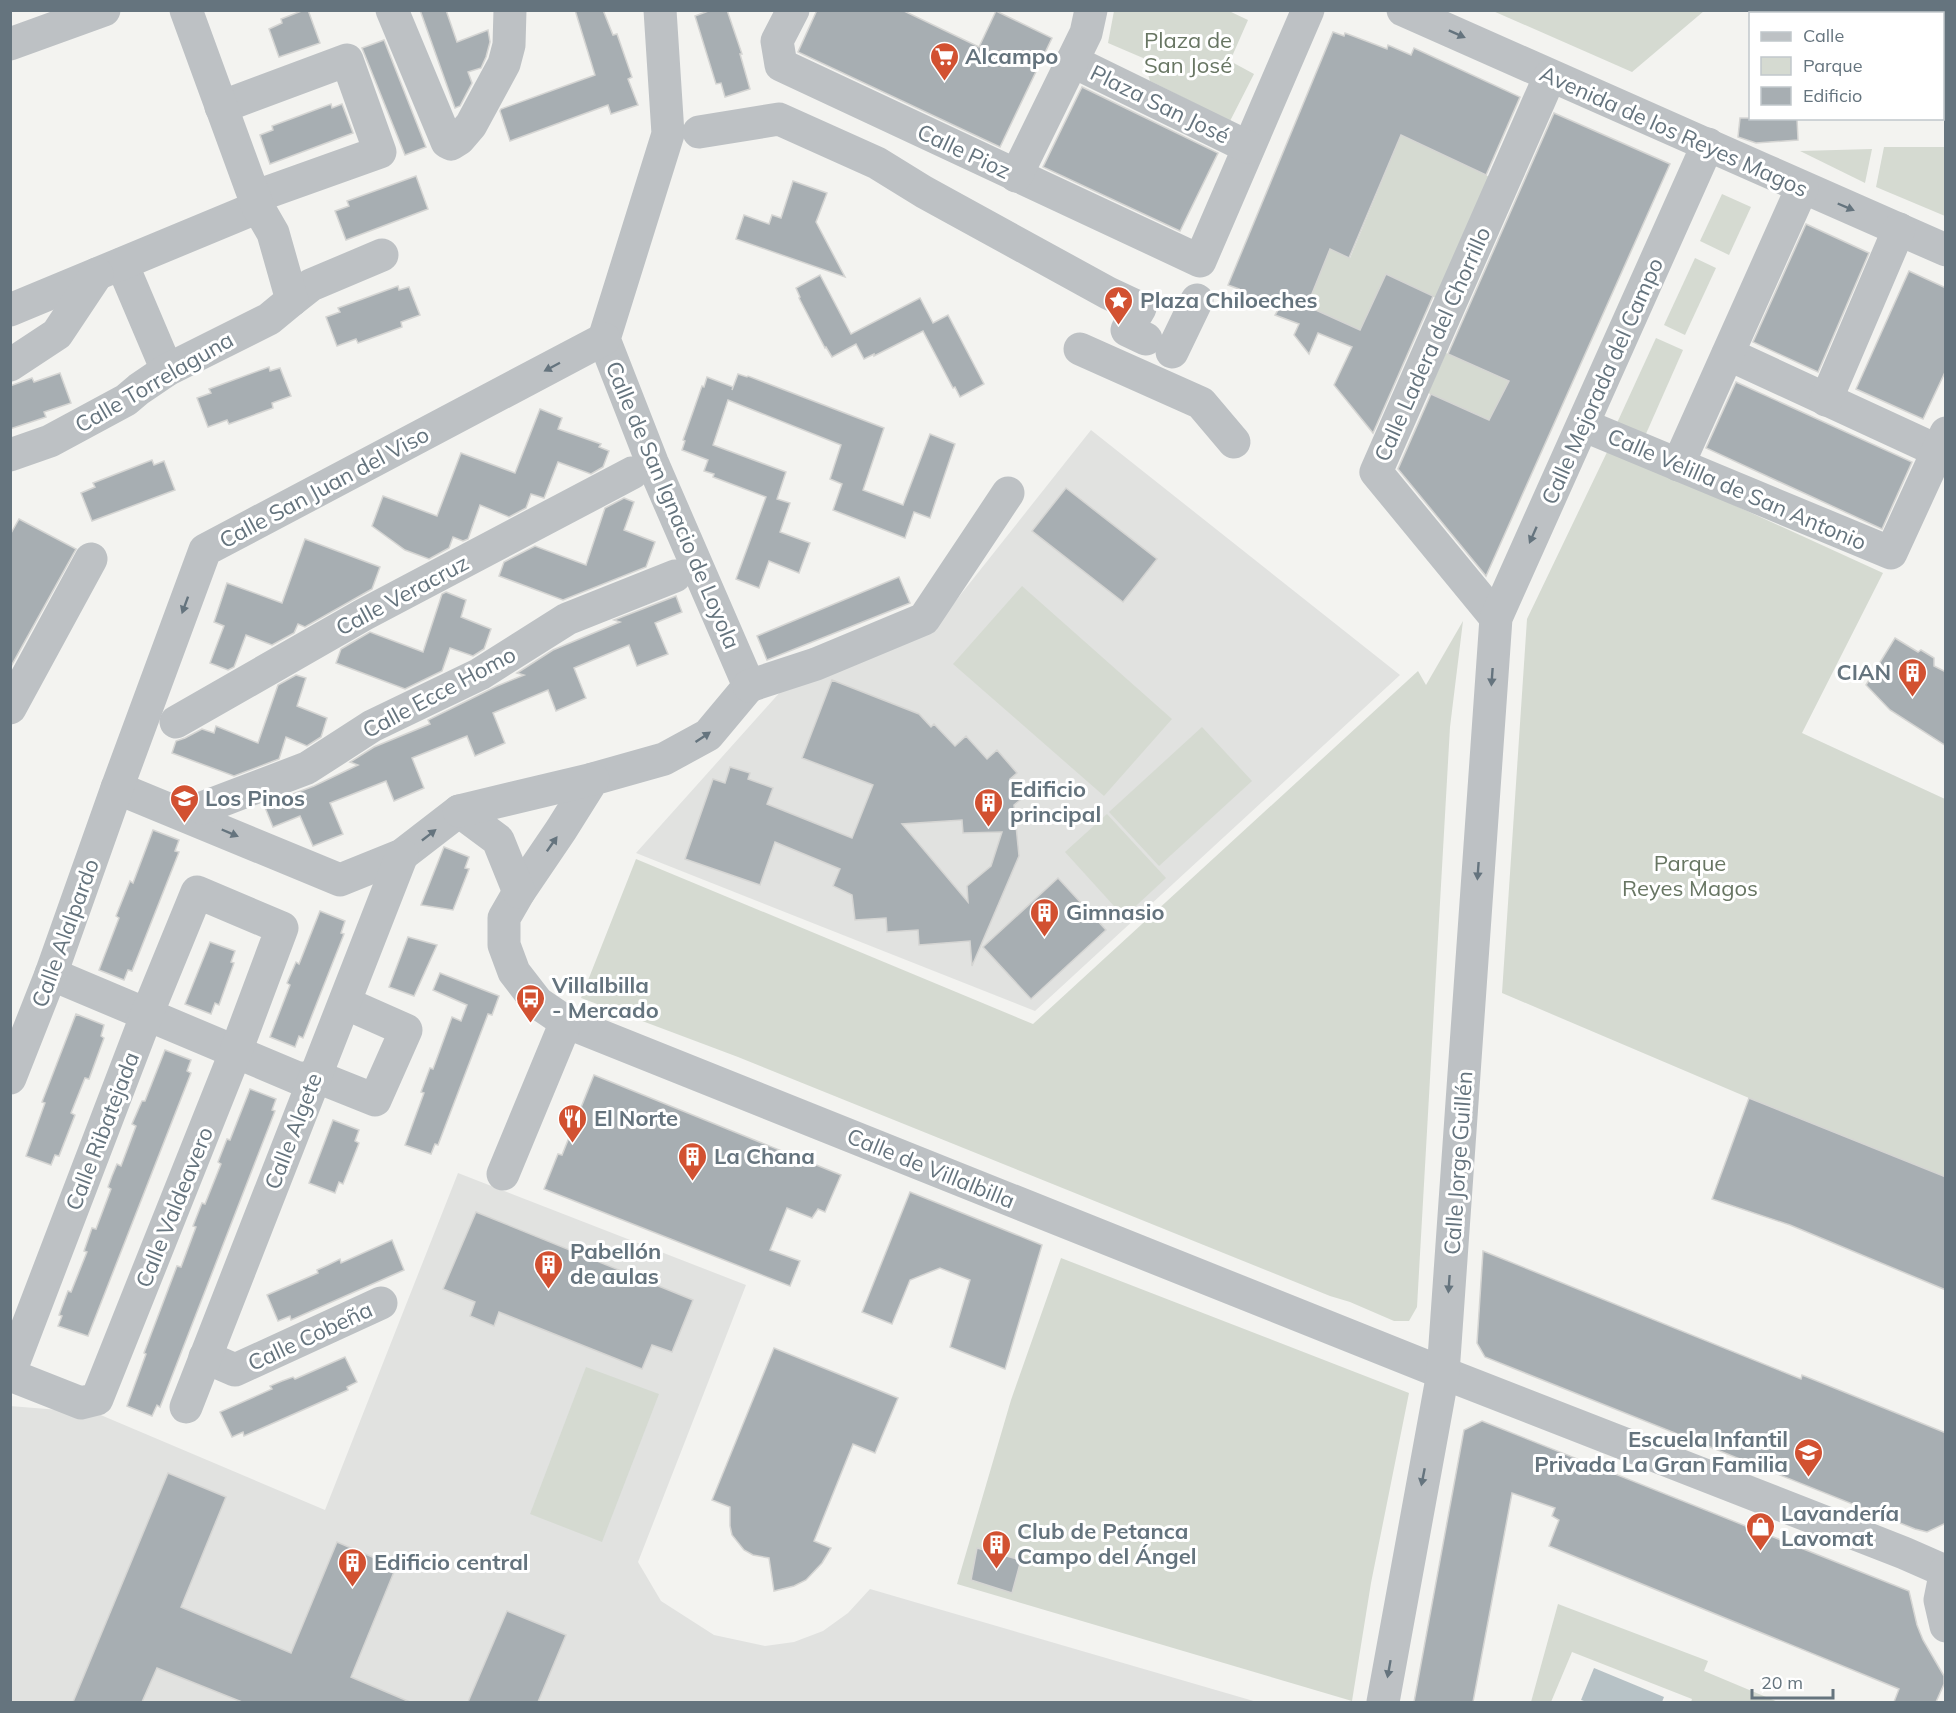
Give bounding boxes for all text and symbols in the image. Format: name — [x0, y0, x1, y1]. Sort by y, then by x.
legend — [1749, 12, 1944, 120]
text: Calle — [1803, 24, 1844, 47]
park label: Plaza de San José — [1144, 26, 1232, 79]
one-way arrow — [1448, 30, 1465, 39]
supermarket icon: Alcampo — [928, 40, 960, 82]
place label: Alcampo — [965, 42, 1058, 70]
text: Parque — [1803, 54, 1862, 77]
street label: Plaza San José — [1086, 58, 1234, 150]
street label: Avenida de los Reyes Magos — [1536, 59, 1812, 203]
text: Edificio — [1803, 84, 1862, 107]
street label: Calle Pioz — [913, 117, 1015, 185]
one-way arrow — [1838, 202, 1856, 212]
street label: Calle Ladera del Chorrillo — [1368, 222, 1496, 466]
street label: Calle Mejorada del Campo — [1535, 253, 1669, 509]
place icon: Plaza Chiloeches — [1103, 284, 1135, 326]
place label: Plaza Chiloeches — [1140, 286, 1318, 314]
street label: Calle Torrelaguna — [70, 325, 238, 439]
street label: Calle de San Ignacio de Loyola — [600, 357, 746, 653]
one-way arrow — [544, 362, 561, 372]
street label: Calle San Juan del Viso — [214, 420, 434, 554]
street label: Calle Velilla de San Antonio — [1603, 422, 1871, 556]
one-way arrow — [1529, 527, 1538, 544]
street label: Calle Veracruz — [331, 548, 473, 642]
one-way arrow — [179, 596, 189, 614]
street label: Calle Ecce Homo — [358, 640, 520, 744]
building icon: CIAN — [1896, 656, 1928, 698]
place label: CIAN — [1837, 658, 1891, 686]
one-way arrow — [1487, 667, 1496, 686]
one-way arrow — [694, 731, 710, 743]
place label: Edificio principal — [1010, 775, 1101, 828]
school or university icon: Los Pinos — [168, 782, 200, 824]
place label: Los Pinos — [205, 784, 305, 812]
building icon: Edificio principal — [973, 786, 1005, 828]
one-way arrow — [221, 828, 239, 838]
one-way arrow — [421, 829, 436, 841]
one-way arrow — [546, 836, 558, 852]
park label: Parque Reyes Magos — [1622, 849, 1758, 902]
street label: Calle Alalpardo — [25, 855, 105, 1011]
one-way arrow — [1474, 862, 1483, 881]
building icon: Gimnasio — [1029, 896, 1061, 938]
place label: Gimnasio — [1066, 898, 1165, 926]
place label: Villalbilla - Mercado — [551, 971, 659, 1024]
bus stop icon: Villalbilla - Mercado — [515, 982, 547, 1024]
street label: Calle Ribatejada — [59, 1048, 145, 1214]
street label: Calle Algete — [258, 1069, 328, 1193]
street label: Calle Jorge Guillén — [1438, 1070, 1478, 1256]
restaurant icon: El Norte — [557, 1102, 589, 1144]
place label: El Norte — [594, 1104, 678, 1132]
street label: Calle de Villalbilla — [843, 1122, 1019, 1214]
street label: Calle Valdeavero — [129, 1123, 219, 1291]
building icon: La Chana — [677, 1140, 709, 1182]
place label: La Chana — [714, 1142, 815, 1170]
place label: Pabellón de aulas — [570, 1237, 661, 1290]
building icon: Pabellón de aulas — [533, 1248, 565, 1290]
one-way arrow — [1444, 1274, 1454, 1293]
street label: Calle Cobeña — [243, 1295, 377, 1377]
place label: Escuela Infantil Privada La Gran Familia — [1534, 1425, 1788, 1478]
school or university icon: Escuela Infantil Privada La Gran Familia — [1793, 1436, 1825, 1478]
one-way arrow — [1418, 1467, 1427, 1486]
place label: Lavandería Lavomat — [1781, 1499, 1899, 1552]
shop icon: Lavandería Lavomat — [1744, 1510, 1776, 1552]
place label: Club de Petanca Campo del Ángel — [1017, 1517, 1197, 1570]
building icon: Club de Petanca Campo del Ángel — [980, 1528, 1012, 1570]
building icon: Edificio central — [337, 1546, 369, 1588]
place label: Edificio central — [374, 1548, 529, 1576]
one-way arrow — [1384, 1659, 1393, 1678]
scale bar — [1752, 1662, 1833, 1700]
text: 20 m — [1761, 1671, 1803, 1694]

